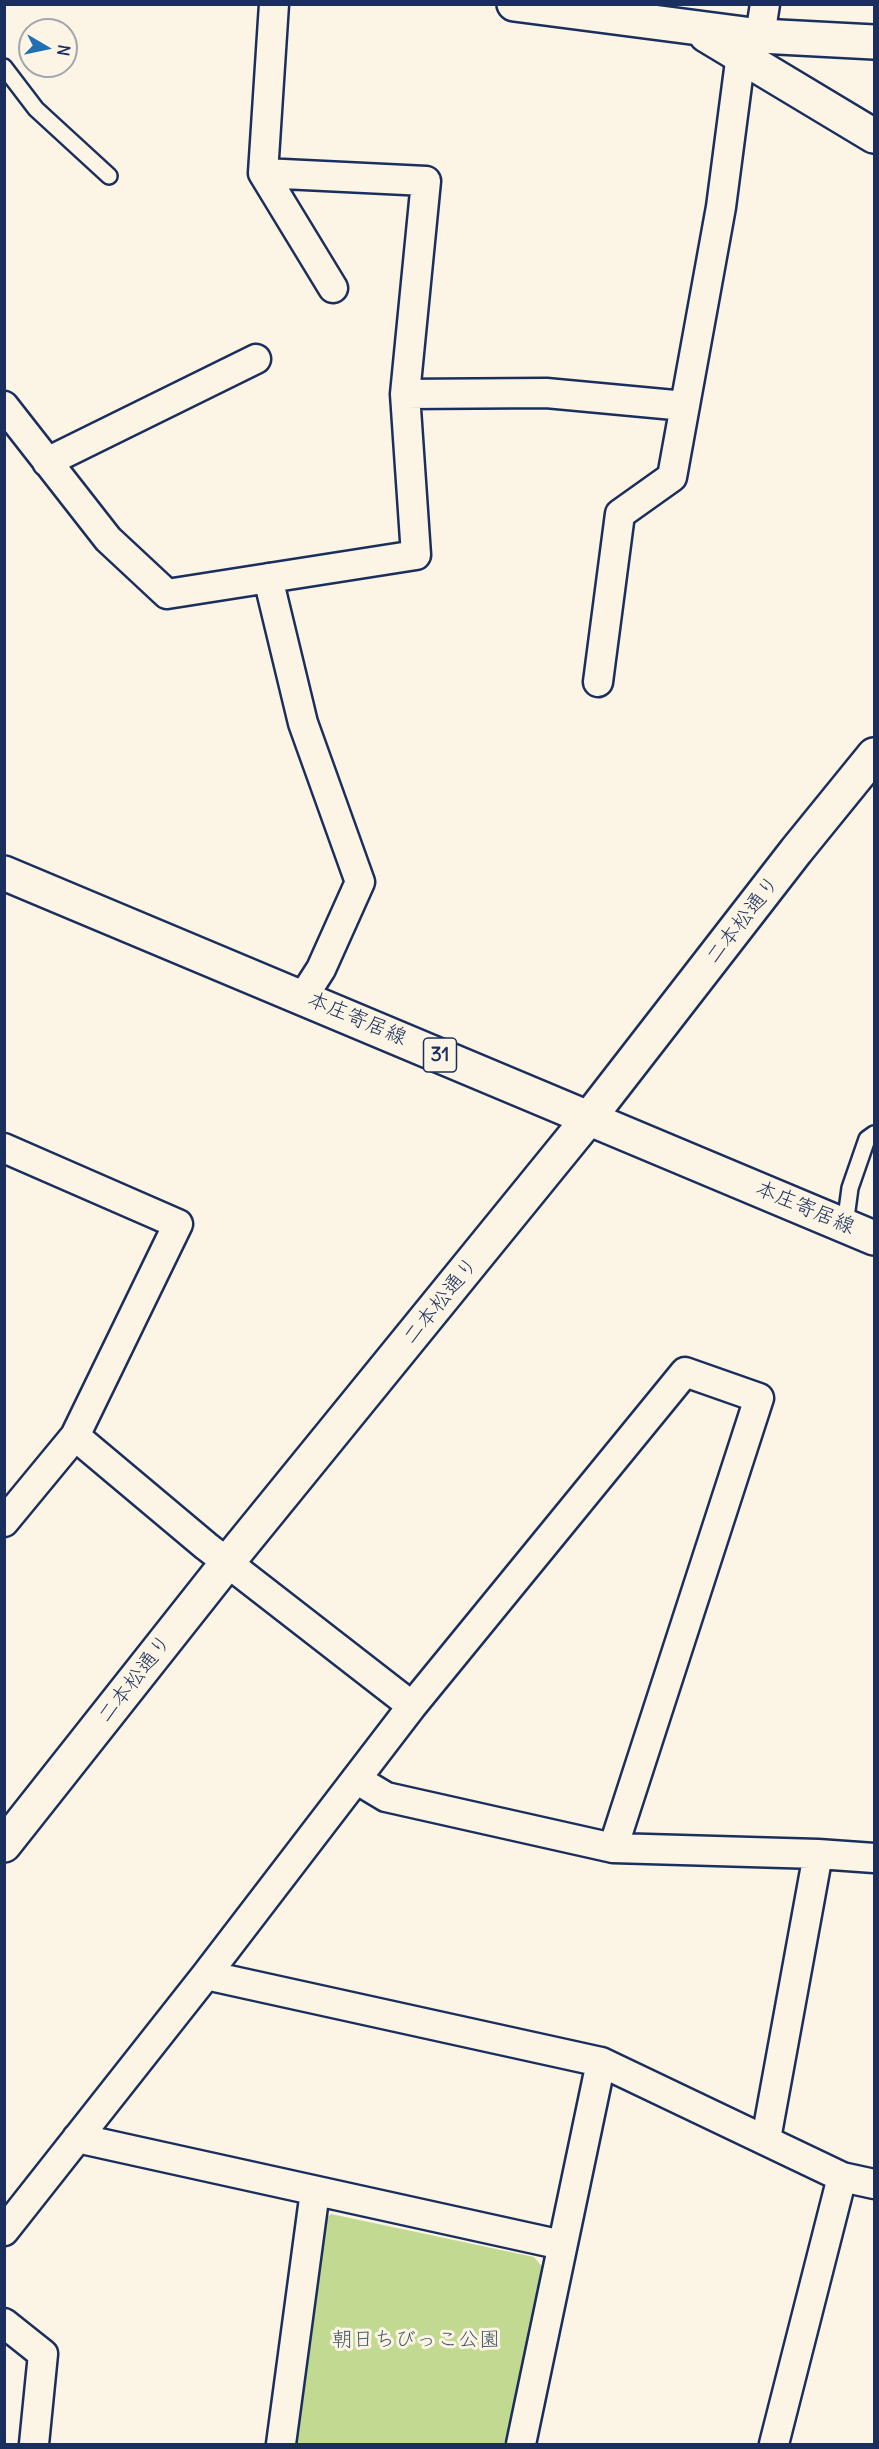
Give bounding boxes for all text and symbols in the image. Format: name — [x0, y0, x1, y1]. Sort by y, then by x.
north arrow — [18, 18, 78, 78]
text: N — [53, 43, 75, 58]
street label: 二本松通り — [701, 871, 785, 969]
street label: 本庄寄居線 — [304, 987, 410, 1051]
road number: 31 — [424, 1038, 456, 1072]
street label: 本庄寄居線 — [752, 1176, 858, 1240]
street label: 二本松通り — [398, 1252, 484, 1350]
street label: 二本松通り — [93, 1630, 177, 1728]
park label: 朝日ちびっこ公園 — [332, 2327, 500, 2353]

